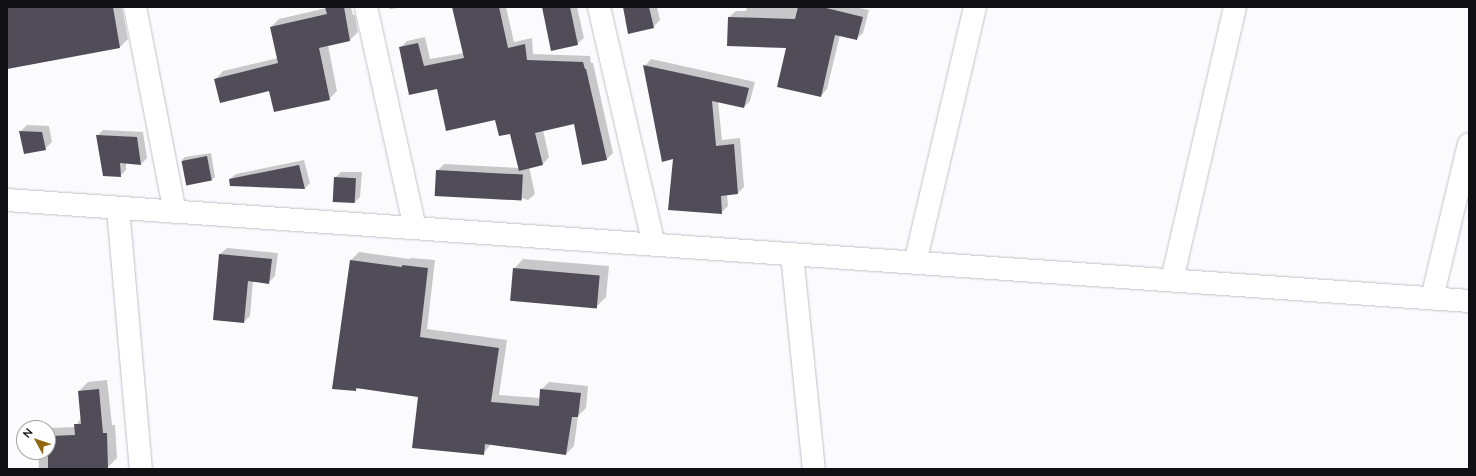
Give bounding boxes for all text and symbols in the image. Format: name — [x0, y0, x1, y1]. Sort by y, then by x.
north arrow — [16, 420, 56, 460]
text: N — [20, 425, 36, 441]

